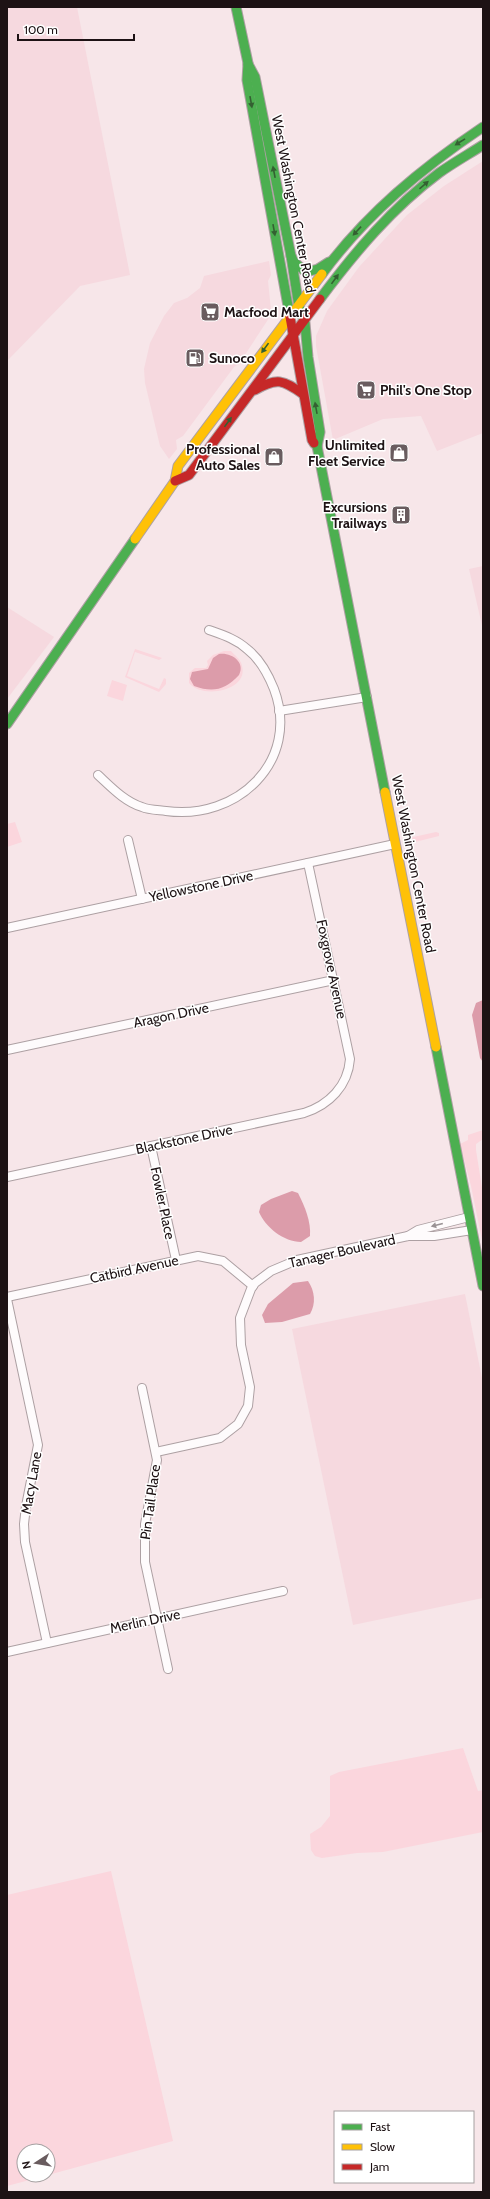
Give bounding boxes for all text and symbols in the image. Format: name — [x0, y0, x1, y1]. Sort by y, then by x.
scale bar — [18, 16, 134, 42]
text: 100 m — [24, 22, 58, 37]
one-way arrow — [248, 96, 254, 108]
street label: West Washington Center Road — [268, 114, 320, 294]
one-way arrow — [455, 138, 465, 146]
one-way arrow — [271, 166, 277, 179]
one-way arrow — [419, 181, 429, 190]
one-way arrow — [271, 224, 277, 236]
one-way arrow — [352, 226, 362, 236]
one-way arrow — [331, 274, 339, 285]
supermarket icon: Macfood Mart — [199, 301, 221, 323]
place label: Macfood Mart — [224, 303, 309, 321]
one-way arrow — [261, 343, 269, 354]
fuel station icon: Sunoco — [184, 347, 206, 369]
place label: Sunoco — [209, 349, 255, 367]
supermarket icon: Phil's One Stop — [355, 379, 377, 401]
place label: Phil's One Stop — [380, 381, 472, 399]
one-way arrow — [313, 402, 319, 414]
one-way arrow — [224, 417, 232, 427]
place label: Unlimited Fleet Service — [308, 436, 385, 470]
place label: Professional Auto Sales — [186, 440, 260, 474]
shop icon: Unlimited Fleet Service — [388, 442, 410, 464]
shop icon: Professional Auto Sales — [263, 446, 285, 468]
place label: Excursions Trailways — [323, 498, 387, 532]
building icon: Excursions Trailways — [390, 504, 412, 526]
street label: West Washington Center Road — [388, 774, 440, 954]
street label: Yellowstone Drive — [146, 866, 255, 906]
street label: Foxgrove Avenue — [313, 918, 351, 1020]
street label: Aragon Drive — [132, 998, 210, 1032]
street label: Blackstone Drive — [134, 1120, 234, 1158]
street label: Fowler Place — [147, 1165, 179, 1241]
one-way arrow — [431, 1222, 443, 1228]
street label: Tanager Boulevard — [287, 1230, 397, 1272]
street label: Catbird Avenue — [88, 1251, 180, 1287]
street label: Macy Lane — [17, 1450, 45, 1516]
street label: Pin Tail Place — [136, 1463, 164, 1541]
street label: Merlin Drive — [108, 1605, 182, 1637]
legend — [334, 2111, 474, 2183]
text: Fast — [370, 2119, 390, 2134]
text: Slow — [370, 2139, 395, 2154]
north arrow — [16, 2143, 56, 2183]
text: Jam — [369, 2159, 389, 2174]
text: N — [19, 2160, 34, 2170]

